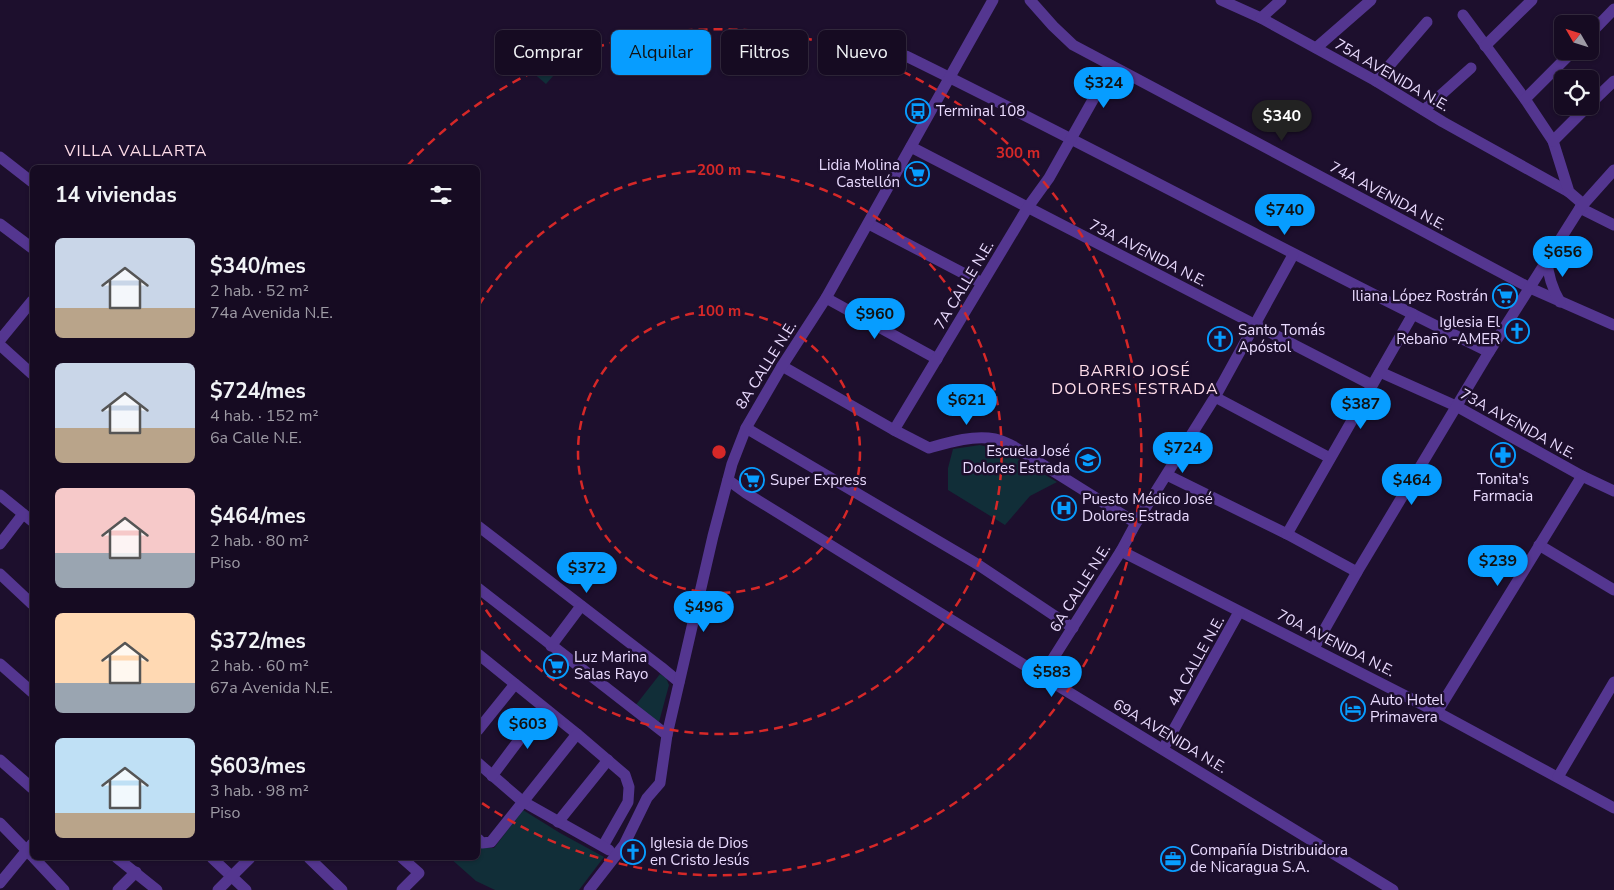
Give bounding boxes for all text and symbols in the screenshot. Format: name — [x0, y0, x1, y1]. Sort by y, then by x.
north arrow — [1554, 15, 1599, 60]
map controls — [1554, 15, 1599, 115]
chip: Comprar — [495, 30, 601, 75]
chip: Alquilar — [611, 30, 711, 75]
chip: Filtros — [721, 30, 808, 75]
chip: Nuevo — [818, 30, 906, 75]
street label: 75A AVENIDA N.E. — [1331, 34, 1453, 116]
pin: $324 — [1074, 66, 1134, 109]
button: locate — [1554, 70, 1599, 115]
text: $324 — [1085, 72, 1123, 94]
bus stop icon: Terminal 108 — [905, 98, 931, 124]
pin: $340 — [1252, 100, 1312, 142]
place label: Terminal 108 — [936, 101, 1025, 121]
text: $340 — [1263, 105, 1301, 127]
district label: VILLA VALLARTA — [64, 140, 207, 162]
text: 300 m — [996, 143, 1040, 163]
place label: Lidia Molina Castellón — [819, 155, 900, 192]
street label: 74A AVENIDA N.E. — [1326, 157, 1450, 235]
text: 200 m — [697, 160, 741, 180]
supermarket icon: Lidia Molina Castellón — [904, 161, 930, 187]
text: 14 viviendas — [55, 181, 177, 209]
icon: filters — [427, 181, 455, 209]
pin: $740 — [1255, 194, 1315, 236]
text: $740 — [1266, 199, 1304, 221]
street label: 73A AVENIDA N.E. — [1086, 215, 1210, 291]
pin: $656 — [1533, 236, 1593, 278]
street label: 7A CALLE N.E. — [930, 237, 998, 333]
text: $656 — [1544, 241, 1582, 263]
text: $340/mes — [210, 252, 306, 280]
icon: home — [95, 258, 155, 318]
text: 2 hab. · 52 m² — [210, 280, 309, 302]
supermarket icon: Iliana López Rostrán — [1492, 283, 1518, 309]
place label: Iliana López Rostrán — [1352, 286, 1488, 306]
pin: $960 — [845, 298, 905, 340]
text: 100 m — [697, 301, 741, 321]
text: 74a Avenida N.E. — [210, 302, 333, 324]
text: $960 — [856, 303, 894, 325]
place label: Iglesia El Rebaño -AMER — [1396, 312, 1501, 349]
street label: 8A CALLE N.E. — [731, 317, 801, 413]
church icon: Iglesia El Rebaño -AMER — [1504, 318, 1530, 344]
place label: Santo Tomás Apóstol — [1238, 320, 1325, 357]
church icon: Santo Tomás Apóstol — [1207, 326, 1233, 352]
district label: BARRIO JOSÉ DOLORES ESTRADA — [1051, 360, 1219, 400]
text: $724/mes — [210, 377, 306, 405]
icon: home — [95, 383, 155, 443]
pin: $621 — [937, 384, 997, 426]
street label: 73A AVENIDA N.E. — [1457, 384, 1579, 464]
pin: $387 — [1331, 388, 1391, 430]
text: $621 — [948, 389, 986, 411]
text: $387 — [1342, 393, 1380, 415]
text: 4 hab. · 152 m² — [210, 405, 318, 427]
text: 6a Calle N.E. — [210, 427, 302, 449]
pin: $724 — [1153, 432, 1213, 474]
text: $724 — [1164, 437, 1202, 459]
place label: Escuela José Dolores Estrada — [963, 441, 1070, 478]
pharmacy icon: Tonita's Farmacia — [1490, 442, 1516, 468]
centre of rings — [710, 443, 728, 461]
school or university icon: Escuela José Dolores Estrada — [1075, 447, 1101, 473]
pin: $464 — [1382, 464, 1442, 506]
supermarket icon: Super Express — [739, 467, 765, 493]
text: $464 — [1393, 469, 1431, 491]
place label: Tonita's Farmacia — [1473, 469, 1533, 506]
place label: Super Express — [770, 470, 867, 490]
place label: Puesto Médico José Dolores Estrada — [1082, 489, 1213, 526]
hospital icon: Puesto Médico José Dolores Estrada — [1051, 495, 1077, 521]
text: $464/mes — [210, 502, 306, 530]
icon: home — [95, 508, 155, 568]
text: 2 hab. · 80 m² — [210, 530, 309, 552]
street label: 6A CALLE N.E. — [1045, 540, 1115, 636]
pin: $239 — [1468, 544, 1528, 587]
text: $239 — [1479, 550, 1517, 572]
text: Piso — [210, 552, 240, 574]
pin: $372 — [557, 552, 617, 594]
text: $372 — [568, 557, 606, 579]
pin: $496 — [674, 590, 734, 633]
text: $496 — [685, 596, 723, 618]
street label: 70A AVENIDA N.E. — [1274, 605, 1398, 681]
street label: 4A CALLE N.E. — [1163, 612, 1229, 710]
text: $372/mes — [210, 627, 306, 655]
icon: home — [95, 633, 155, 693]
place label: Luz Marina Salas Rayo — [574, 647, 648, 684]
supermarket icon: Luz Marina Salas Rayo — [543, 653, 569, 679]
text: 2 hab. · 60 m² — [210, 655, 309, 677]
pin: $583 — [1022, 656, 1082, 698]
text: $583 — [1033, 661, 1071, 683]
text: 67a Avenida N.E. — [210, 677, 333, 699]
place label: Auto Hotel Primavera — [1370, 690, 1445, 727]
street label: 69A AVENIDA N.E. — [1109, 694, 1231, 778]
hotel icon: Auto Hotel Primavera — [1340, 696, 1366, 722]
pin: $603 — [498, 708, 558, 750]
text: $603 — [509, 713, 547, 735]
text: $603/mes — [210, 752, 306, 780]
icon: home — [95, 758, 155, 818]
text: 3 hab. · 98 m² — [210, 780, 309, 802]
text: Piso — [210, 802, 240, 824]
place label: Iglesia de Dios en Cristo Jesús — [650, 833, 750, 870]
church icon: Iglesia de Dios en Cristo Jesús — [620, 839, 646, 865]
place label: Compañía Distribuidora de Nicaragua S.A. — [1190, 840, 1348, 877]
office icon: Compañía Distribuidora de Nicaragua S.A. — [1160, 846, 1186, 872]

